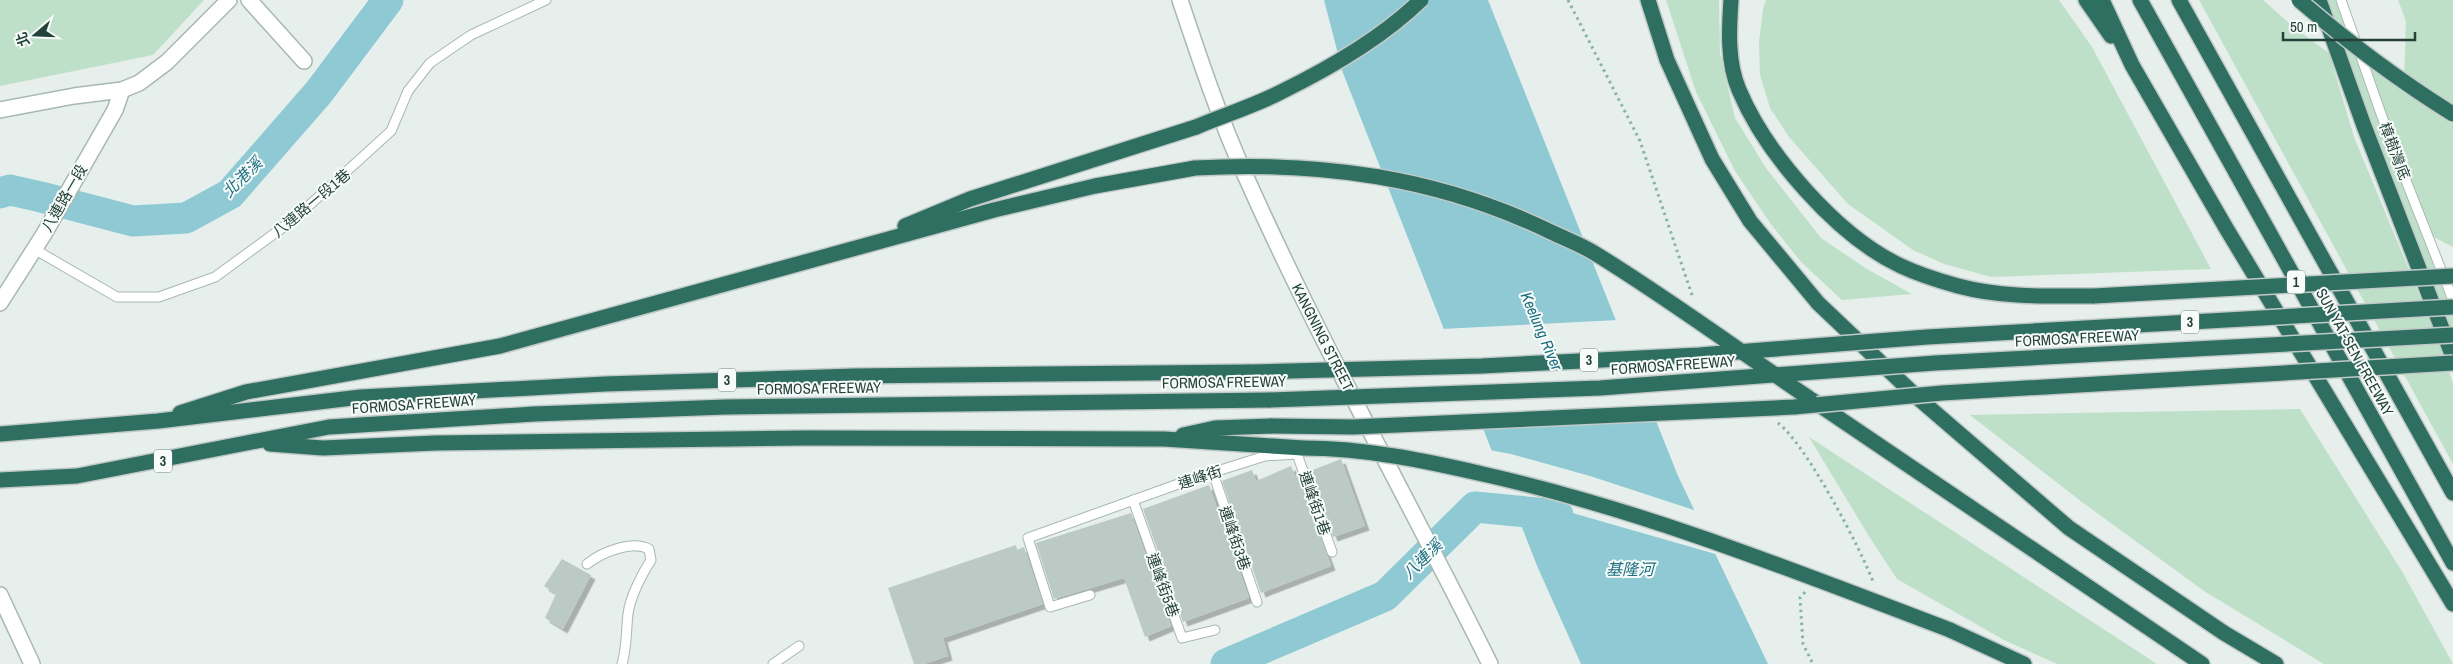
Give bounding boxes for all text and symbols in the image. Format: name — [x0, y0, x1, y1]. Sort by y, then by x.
north arrow — [10, 10, 60, 60]
scale bar — [2283, 10, 2416, 42]
text: 50 m — [2290, 16, 2317, 37]
text: 北 — [12, 30, 33, 49]
street label: 樟樹灣底 — [2374, 119, 2416, 183]
water label: 北港溪 — [217, 151, 268, 202]
street label: 八連路一段 — [36, 160, 92, 236]
street label: 八連路一段1巷 — [267, 164, 355, 242]
road number: 1 — [2287, 270, 2305, 294]
street label: KANGNING STREET — [1287, 280, 1359, 395]
street label: SUN YAT-SEN FREEWAY — [2311, 284, 2399, 420]
water label: Keelung River — [1516, 288, 1569, 374]
road number: 3 — [2181, 311, 2199, 334]
street label: FORMOSA FREEWAY — [2014, 324, 2140, 352]
road number: 3 — [1580, 348, 1598, 372]
street label: FORMOSA FREEWAY — [1610, 350, 1737, 380]
road number: 3 — [718, 368, 736, 392]
street label: FORMOSA FREEWAY — [1162, 370, 1287, 394]
street label: FORMOSA FREEWAY — [757, 376, 882, 400]
street label: FORMOSA FREEWAY — [351, 389, 478, 419]
road number: 3 — [154, 450, 172, 472]
street label: 連峰街 — [1175, 460, 1225, 494]
street label: 連峰街1巷 — [1294, 468, 1336, 538]
street label: 連峰街3巷 — [1214, 503, 1256, 573]
water label: 八連溪 — [1397, 533, 1448, 584]
street label: 連峰街5巷 — [1142, 550, 1184, 620]
water label: 基隆河 — [1606, 558, 1657, 580]

